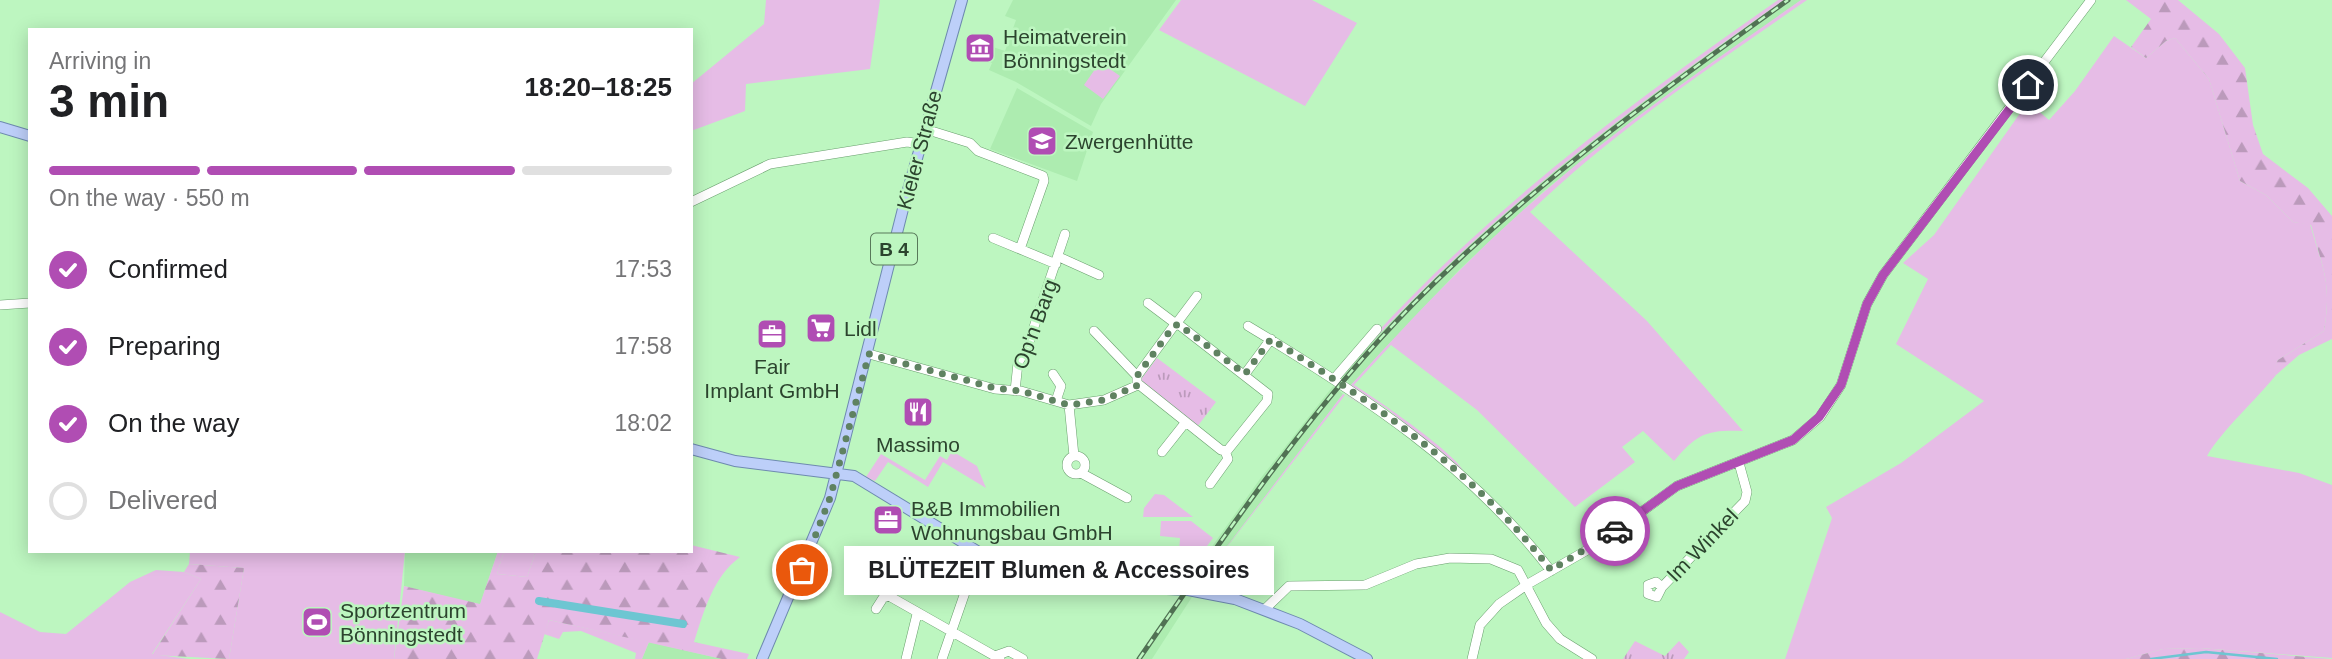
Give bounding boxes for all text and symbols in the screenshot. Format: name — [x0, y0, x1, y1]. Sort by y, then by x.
place label: Heimatverein Bönningstedt — [1003, 25, 1127, 72]
museum icon: Heimatverein Bönningstedt — [963, 31, 997, 65]
text: Arriving in — [49, 48, 151, 74]
pin — [1998, 55, 2058, 115]
icon: home — [2009, 66, 2047, 104]
text: 18:20–18:25 — [525, 72, 672, 102]
text: 3 min — [49, 75, 169, 127]
street label: Kieler Straße — [892, 88, 946, 212]
school or university icon: Zwergenhütte — [1025, 124, 1059, 158]
place label: Zwergenhütte — [1065, 130, 1193, 153]
text: On the way · 550 m — [49, 185, 250, 211]
road number: B 4 — [871, 233, 917, 264]
icon: check — [49, 251, 87, 289]
text: Confirmed — [108, 254, 228, 284]
text: 17:53 — [614, 256, 672, 282]
street label: Op'n Barg — [1008, 276, 1062, 372]
supermarket icon: Lidl — [804, 311, 838, 345]
office icon: Fair Implant GmbH — [755, 317, 789, 351]
place label: Lidl — [844, 317, 877, 340]
icon: check — [49, 328, 87, 366]
text: Preparing — [108, 331, 221, 361]
text: 17:58 — [614, 333, 672, 359]
place label: Fair Implant GmbH — [704, 355, 840, 402]
restaurant icon: Massimo — [901, 395, 935, 429]
icon: check — [49, 405, 87, 443]
text: On the way — [108, 408, 240, 438]
text: 18:02 — [614, 410, 672, 436]
place label: Massimo — [876, 433, 960, 456]
text: Delivered — [108, 485, 218, 515]
courier — [1580, 496, 1650, 566]
place label: B&B Immobilien Wohnungsbau GmbH — [911, 497, 1113, 544]
office icon: B&B Immobilien Wohnungsbau GmbH — [871, 503, 905, 537]
street label: Im Winkel — [1662, 504, 1742, 586]
icon: car — [1596, 512, 1634, 550]
pin — [772, 540, 832, 600]
callout: BLÜTEZEIT Blumen & Accessoires — [844, 546, 1274, 594]
icon: bag — [783, 551, 821, 589]
text: BLÜTEZEIT Blumen & Accessoires — [868, 557, 1250, 583]
place label: Sportzentrum Bönningstedt — [340, 599, 466, 646]
sports icon: Sportzentrum Bönningstedt — [300, 605, 334, 639]

